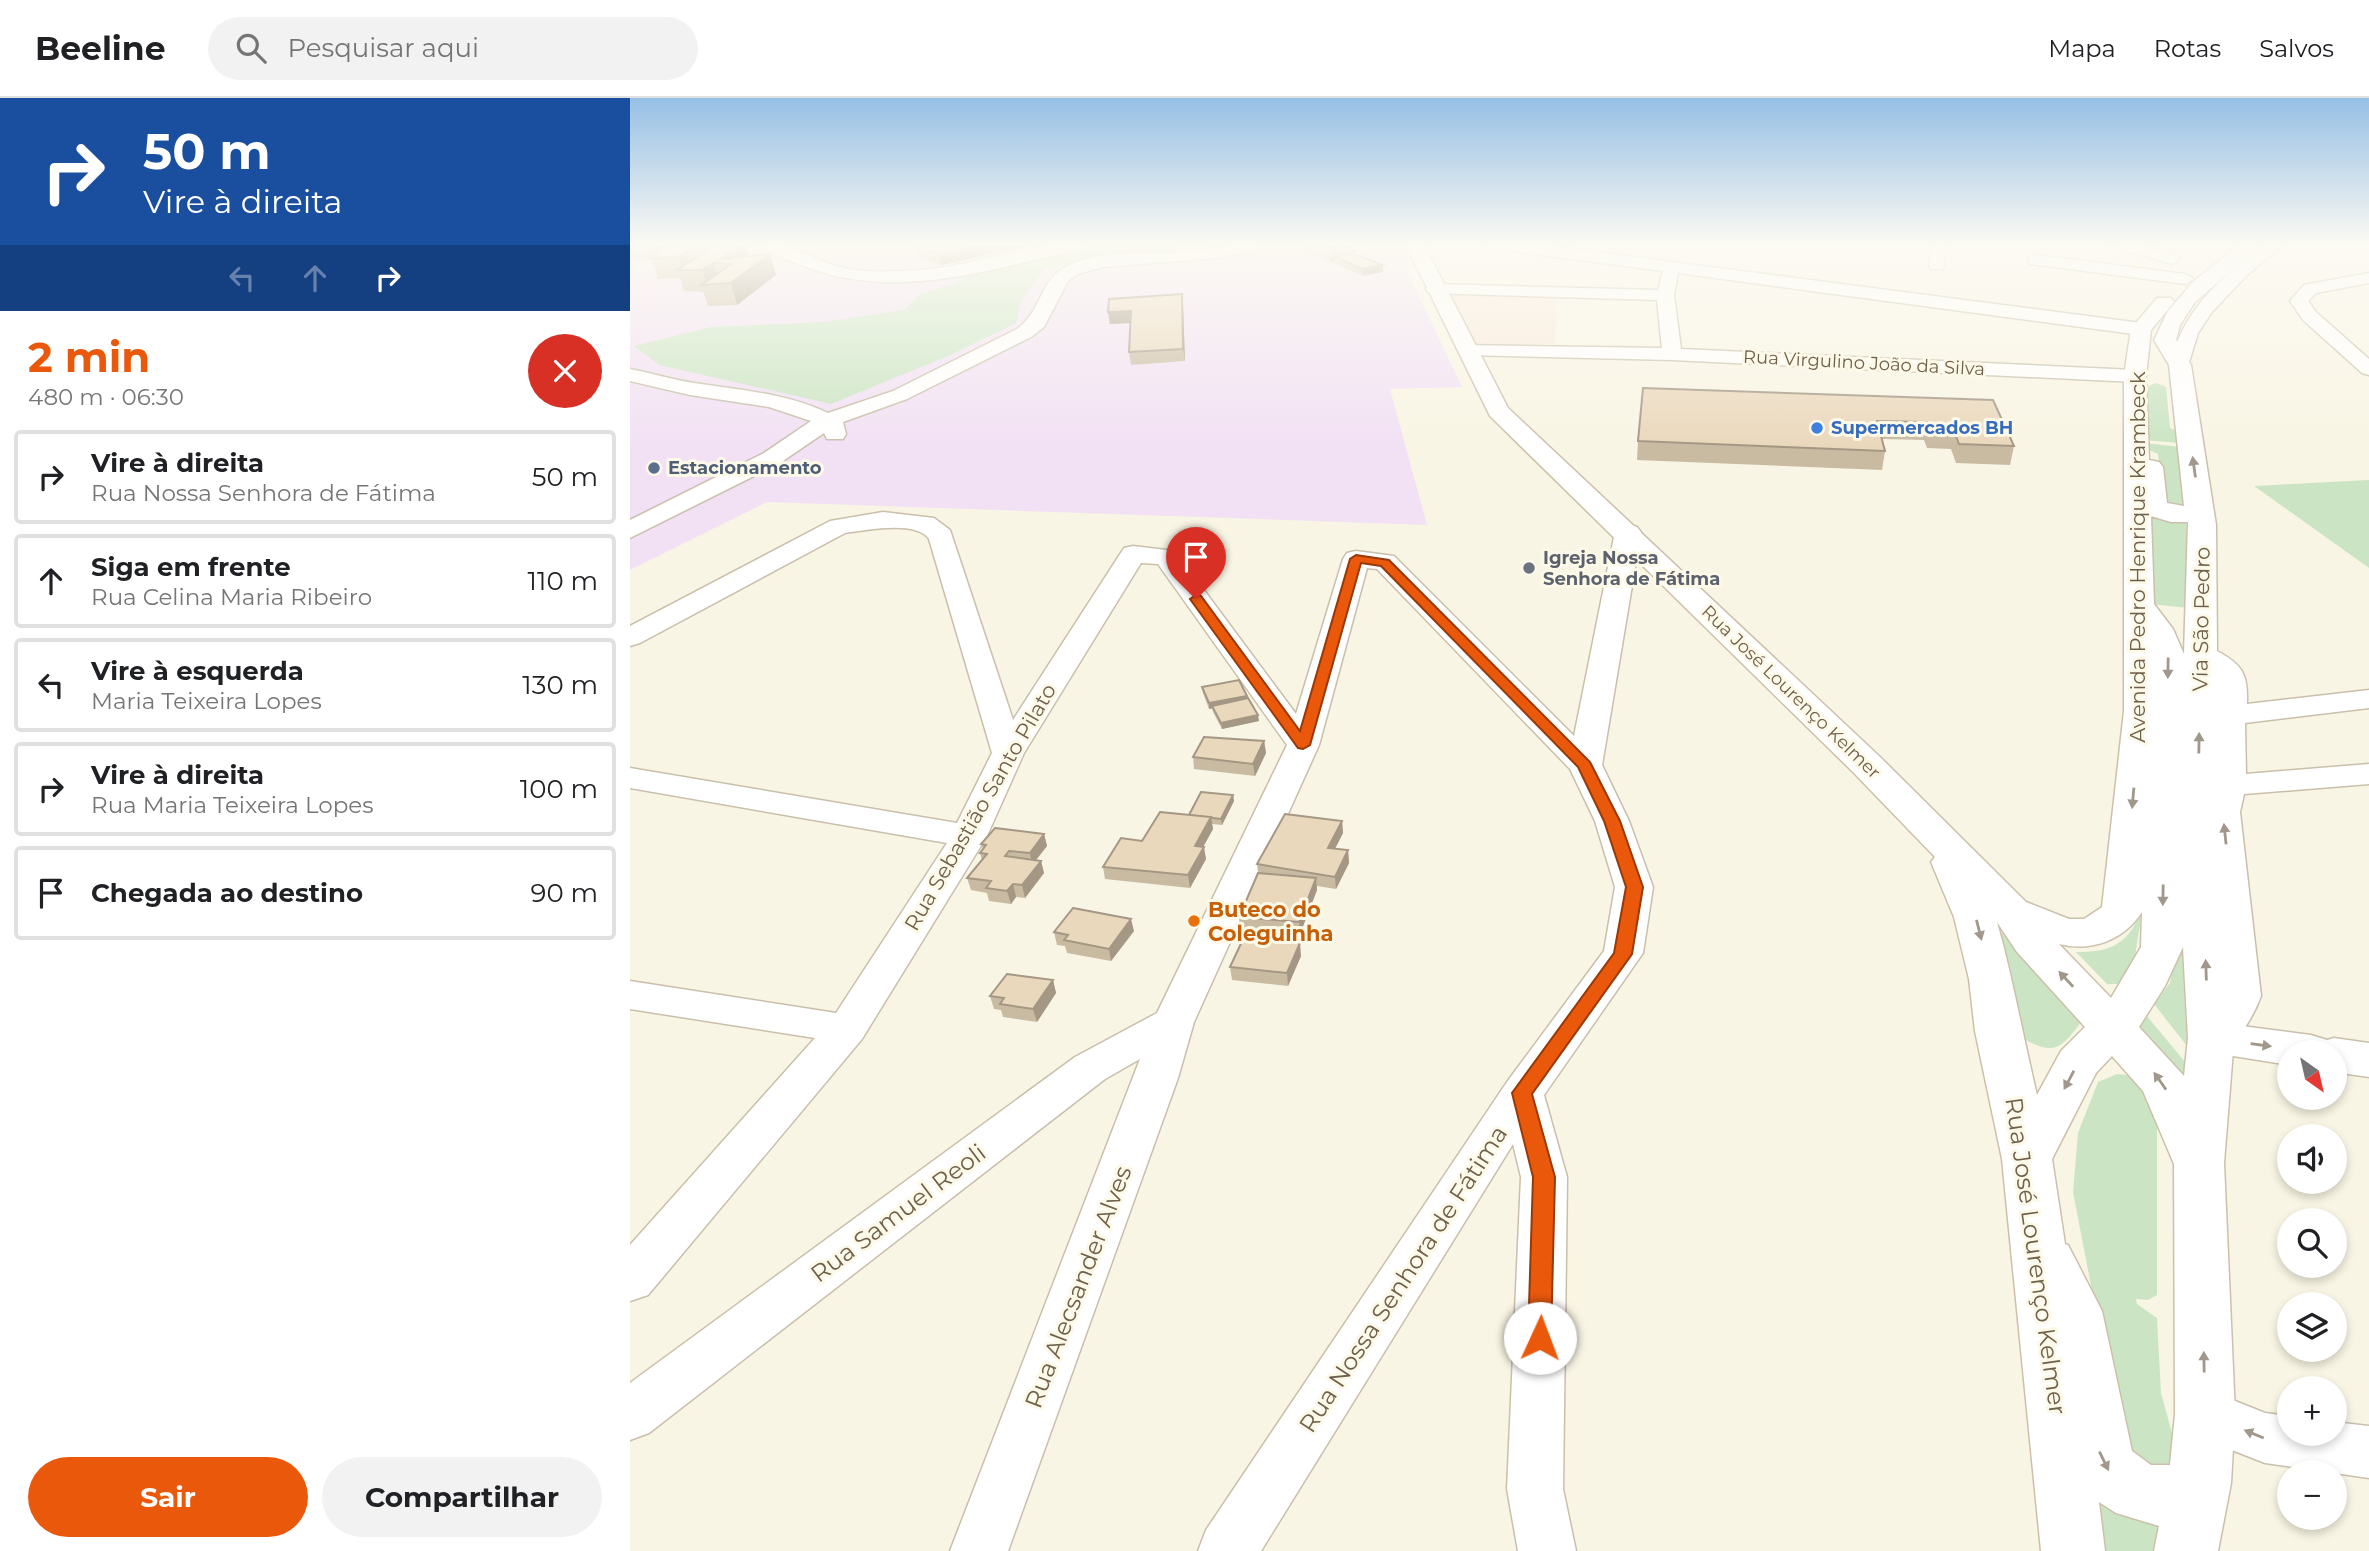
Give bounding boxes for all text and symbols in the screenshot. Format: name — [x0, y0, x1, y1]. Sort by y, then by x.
search box — [208, 17, 698, 80]
text: Beeline — [35, 28, 166, 68]
icon: search — [232, 29, 270, 67]
text: Pesquisar aqui — [288, 32, 479, 64]
text: Mapa — [2048, 34, 2116, 63]
text: Rotas — [2154, 34, 2221, 63]
text: Salvos — [2259, 34, 2334, 63]
text: 50 m — [143, 122, 271, 181]
icon: right — [28, 126, 119, 217]
text: Vire à direita — [143, 182, 342, 221]
icon: left — [223, 259, 261, 297]
icon: ahead — [296, 259, 334, 297]
icon: right — [369, 259, 407, 297]
text: 2 min — [28, 331, 150, 383]
button: close — [528, 334, 602, 408]
street label: Rua Virgulino João da Silva — [1743, 346, 1985, 380]
street label: Avenida Pedro Henrique Krambeck — [2125, 371, 2150, 743]
text: 480 m · 06:30 — [28, 383, 184, 411]
place label: Supermercados BH — [1831, 417, 2013, 439]
marker: Supermercados BH — [1809, 420, 1825, 436]
text: Vire à direita — [91, 447, 264, 479]
one-way arrow — [2189, 456, 2200, 478]
place label: Estacionamento — [668, 457, 822, 479]
icon: right — [32, 458, 70, 496]
marker: Estacionamento — [646, 460, 662, 476]
text: 50 m — [532, 461, 598, 493]
text: Rua Nossa Senhora de Fátima — [91, 479, 436, 507]
pin — [1166, 527, 1226, 599]
icon: arrive — [1177, 538, 1215, 576]
street label: Via São Pedro — [2187, 546, 2215, 692]
place label: Igreja Nossa Senhora de Fátima — [1543, 547, 1720, 590]
text: Siga em frente — [91, 551, 291, 583]
marker: Igreja Nossa Senhora de Fátima — [1521, 560, 1537, 576]
icon: ahead — [32, 562, 70, 600]
text: 110 m — [528, 565, 598, 597]
text: Rua Celina Maria Ribeiro — [91, 583, 372, 611]
street label: Rua José Lourenço Kelmer — [1697, 601, 1885, 783]
text: Vire à esquerda — [91, 655, 304, 687]
one-way arrow — [2162, 657, 2174, 679]
icon: left — [32, 666, 70, 704]
text: 130 m — [522, 669, 598, 701]
street label: Rua Sebastião Santo Pilato — [899, 679, 1061, 935]
text: Maria Teixeira Lopes — [91, 687, 322, 715]
one-way arrow — [2193, 732, 2205, 754]
text: Vire à direita — [91, 759, 264, 791]
icon: right — [32, 770, 70, 808]
text: 100 m — [520, 773, 598, 805]
one-way arrow — [2127, 787, 2138, 809]
text: Rua Maria Teixeira Lopes — [91, 791, 373, 819]
one-way arrow — [2220, 823, 2231, 845]
icon: arrive — [32, 874, 70, 912]
text: Chegada ao destino — [91, 877, 363, 909]
text: 90 m — [531, 877, 598, 909]
one-way arrow — [2158, 885, 2169, 907]
place label: Buteco do Coleguinha — [1208, 897, 1334, 946]
marker: Buteco do Coleguinha — [1186, 913, 1202, 929]
one-way arrow — [1974, 919, 1985, 941]
one-way arrow — [2200, 959, 2211, 981]
one-way arrow — [2058, 970, 2075, 987]
one-way arrow — [2250, 1040, 2272, 1051]
north arrow — [2277, 1040, 2347, 1110]
map controls — [2277, 1040, 2347, 1530]
one-way arrow — [2063, 1070, 2075, 1089]
one-way arrow — [2153, 1072, 2167, 1090]
street label: Rua José Lourenço Kelmer — [1999, 1095, 2073, 1417]
street label: Rua Nossa Senhora de Fátima — [1293, 1120, 1513, 1438]
button: sound — [2277, 1124, 2347, 1194]
street label: Rua Samuel Reoli — [805, 1138, 991, 1288]
street label: Rua Alecsander Alves — [1018, 1162, 1138, 1412]
button: search — [2277, 1208, 2347, 1278]
button: layers — [2277, 1292, 2347, 1362]
position arrow — [1503, 1301, 1577, 1375]
one-way arrow — [2198, 1351, 2209, 1373]
button: + — [2277, 1376, 2347, 1446]
one-way arrow — [2243, 1428, 2264, 1439]
one-way arrow — [2098, 1451, 2110, 1471]
button: Sair — [28, 1457, 308, 1537]
button: Compartilhar — [322, 1457, 602, 1537]
button: − — [2277, 1460, 2347, 1530]

